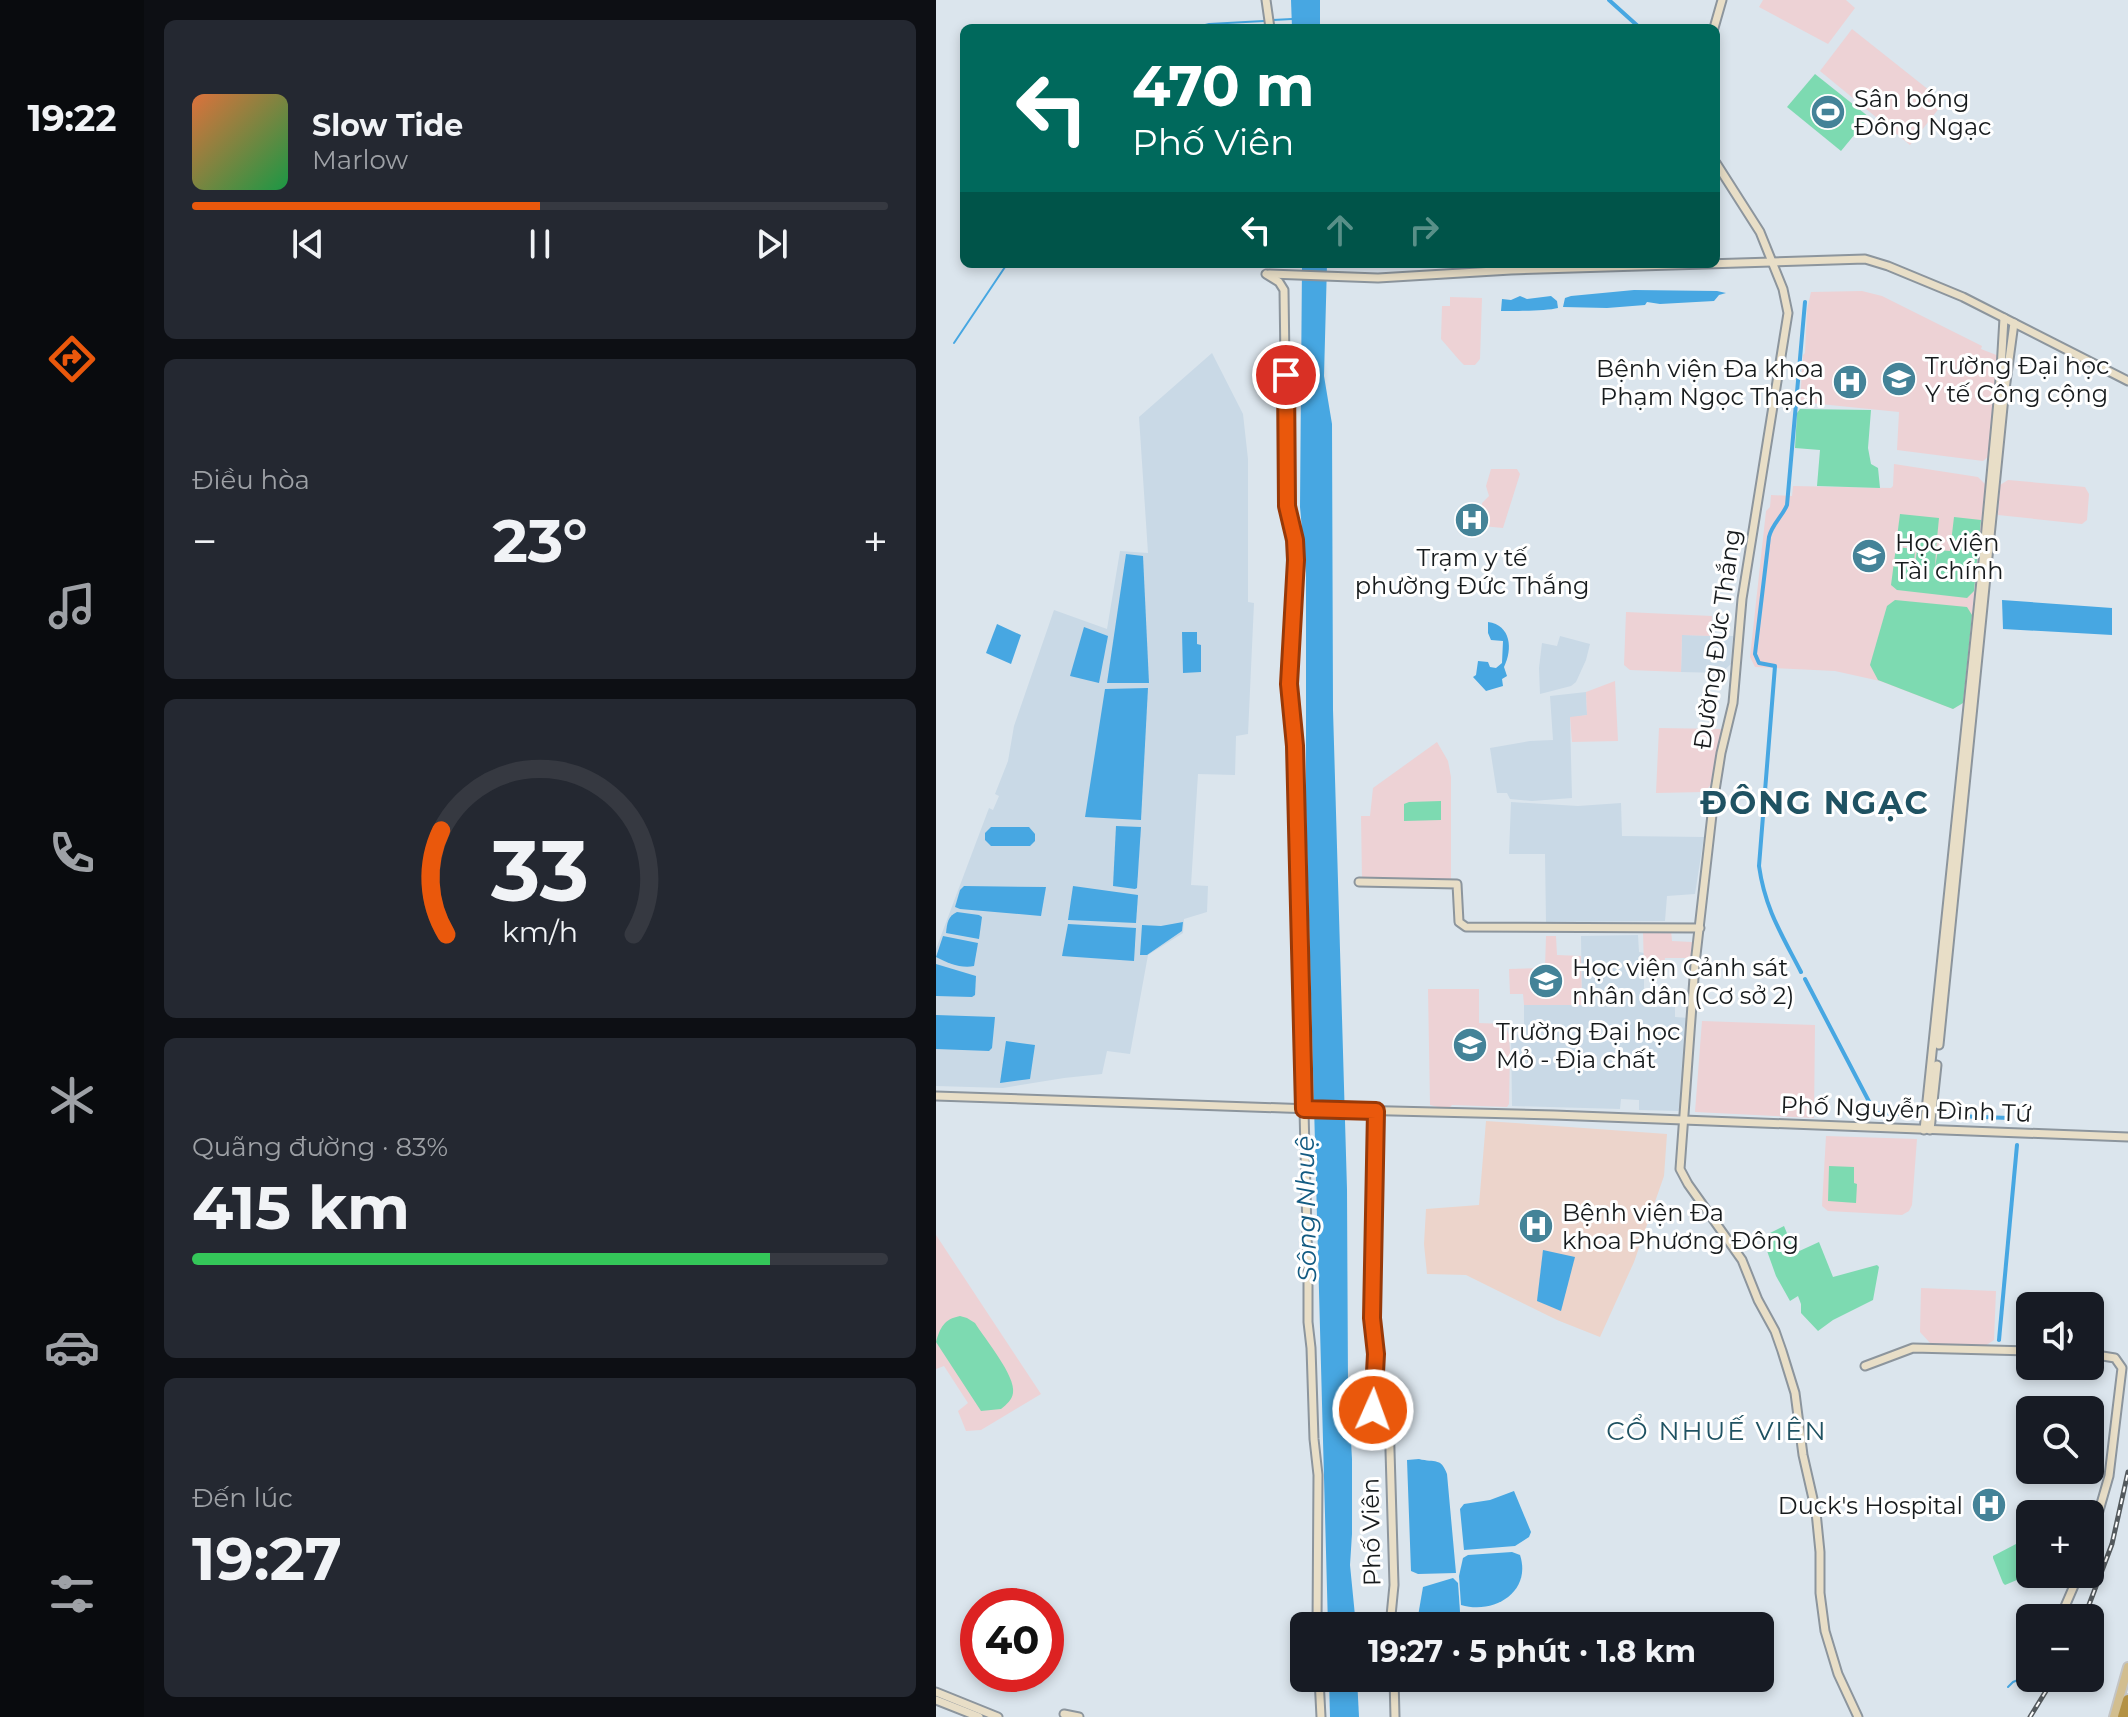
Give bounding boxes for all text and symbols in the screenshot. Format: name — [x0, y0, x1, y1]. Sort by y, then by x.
text: 470 m — [1132, 52, 1314, 120]
icon: left — [1000, 56, 1104, 160]
place label: Sân bóng Đông Ngạc — [1854, 84, 1992, 141]
sports icon: Sân bóng Đông Ngạc — [1809, 93, 1847, 131]
text: 19:22 — [28, 96, 116, 140]
text: Slow Tide — [312, 107, 463, 144]
text: Phố Viên — [1132, 120, 1294, 164]
text: Marlow — [312, 144, 408, 176]
icon: left — [1234, 208, 1278, 252]
icon: ahead — [1318, 208, 1362, 252]
icon: right — [1402, 208, 1446, 252]
icon: previous — [286, 222, 330, 266]
icon: pause — [518, 222, 562, 266]
icon: next — [750, 222, 794, 266]
icon: directions — [44, 331, 100, 387]
pin — [1252, 341, 1320, 409]
place label: Trường Đại học Y tế Công cộng — [1925, 351, 2110, 408]
icon: arrive — [1264, 353, 1308, 397]
place label: Bệnh viện Đa khoa Phạm Ngọc Thạch — [1596, 354, 1824, 411]
school or university icon: Trường Đại học Y tế Công cộng — [1880, 360, 1918, 398]
hospital icon: Bệnh viện Đa khoa Phạm Ngọc Thạch — [1831, 363, 1869, 401]
text: Điều hòa — [192, 464, 310, 496]
hospital icon: Trạm y tế phường Đức Thắng — [1453, 501, 1491, 539]
text: 23° — [492, 504, 588, 577]
text: − — [192, 514, 217, 568]
text: + — [863, 514, 888, 568]
street label: Đường Đức Thắng — [1687, 527, 1747, 751]
place label: Học viện Tài chính — [1895, 528, 2003, 585]
school or university icon: Học viện Tài chính — [1850, 537, 1888, 575]
place label: Trạm y tế phường Đức Thắng — [1355, 543, 1589, 600]
icon: music — [44, 578, 100, 634]
district label: ĐÔNG NGẠC — [1700, 783, 1930, 822]
text: 33 — [490, 819, 589, 921]
icon: phone — [44, 825, 100, 881]
text: km/h — [502, 914, 578, 949]
place label: Học viện Cảnh sát nhân dân (Cơ sở 2) — [1572, 953, 1794, 1010]
school or university icon: Học viện Cảnh sát nhân dân (Cơ sở 2) — [1527, 962, 1565, 1000]
place label: Trường Đại học Mỏ - Địa chất — [1496, 1017, 1681, 1074]
school or university icon: Trường Đại học Mỏ - Địa chất — [1451, 1026, 1489, 1064]
icon: climate — [44, 1072, 100, 1128]
street label: Phố Nguyễn Đình Tứ — [1780, 1090, 2032, 1128]
text: Quãng đường · 83% — [192, 1131, 448, 1163]
water label: Sông Nhuệ — [1289, 1136, 1323, 1282]
text: 415 km — [192, 1171, 410, 1244]
place label: Bệnh viện Đa khoa Phương Đông — [1562, 1198, 1799, 1255]
hospital icon: Bệnh viện Đa khoa Phương Đông — [1517, 1207, 1555, 1245]
map controls — [2016, 1292, 2104, 1692]
button: sound — [2016, 1292, 2104, 1380]
icon: car — [44, 1319, 100, 1375]
position arrow — [1331, 1368, 1415, 1452]
button: search — [2016, 1396, 2104, 1484]
district label: CỔ NHUẾ VIÊN — [1606, 1414, 1828, 1447]
street label: Phố Viên — [1356, 1478, 1386, 1586]
text: Đến lúc — [192, 1482, 293, 1514]
hospital icon: Duck's Hospital — [1970, 1486, 2008, 1524]
place label: Duck's Hospital — [1778, 1491, 1963, 1520]
button: + — [2016, 1500, 2104, 1588]
text: 19:27 — [192, 1522, 342, 1595]
icon: filters — [44, 1566, 100, 1622]
speed limit sign: 40 — [960, 1588, 1064, 1692]
button: − — [2016, 1604, 2104, 1692]
text: 19:27 · 5 phút · 1.8 km — [1368, 1633, 1696, 1670]

